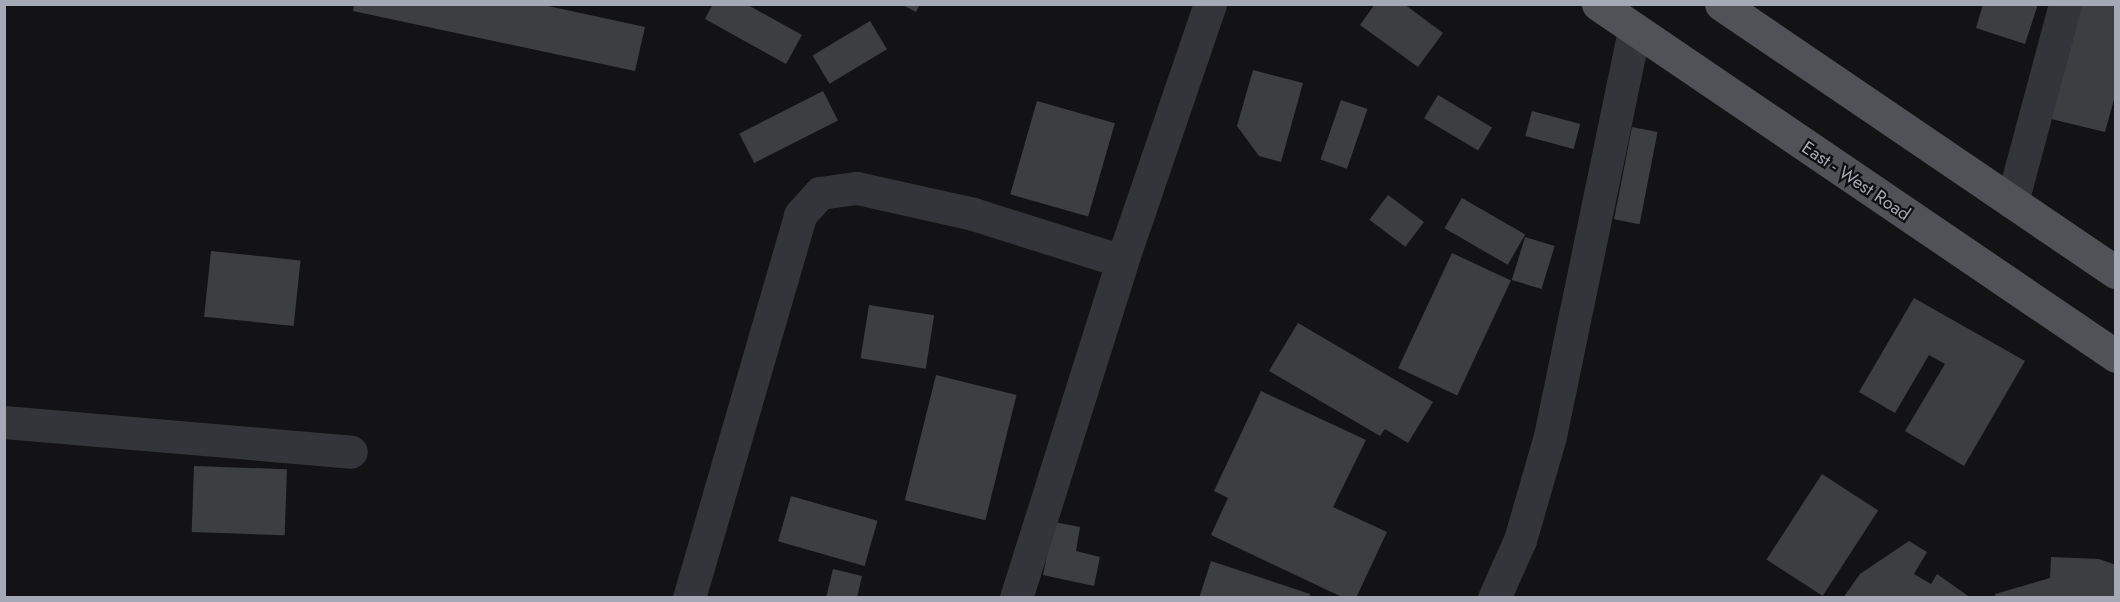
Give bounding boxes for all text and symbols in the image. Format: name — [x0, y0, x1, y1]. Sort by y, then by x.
street label: East - West Road — [1798, 137, 1914, 225]

